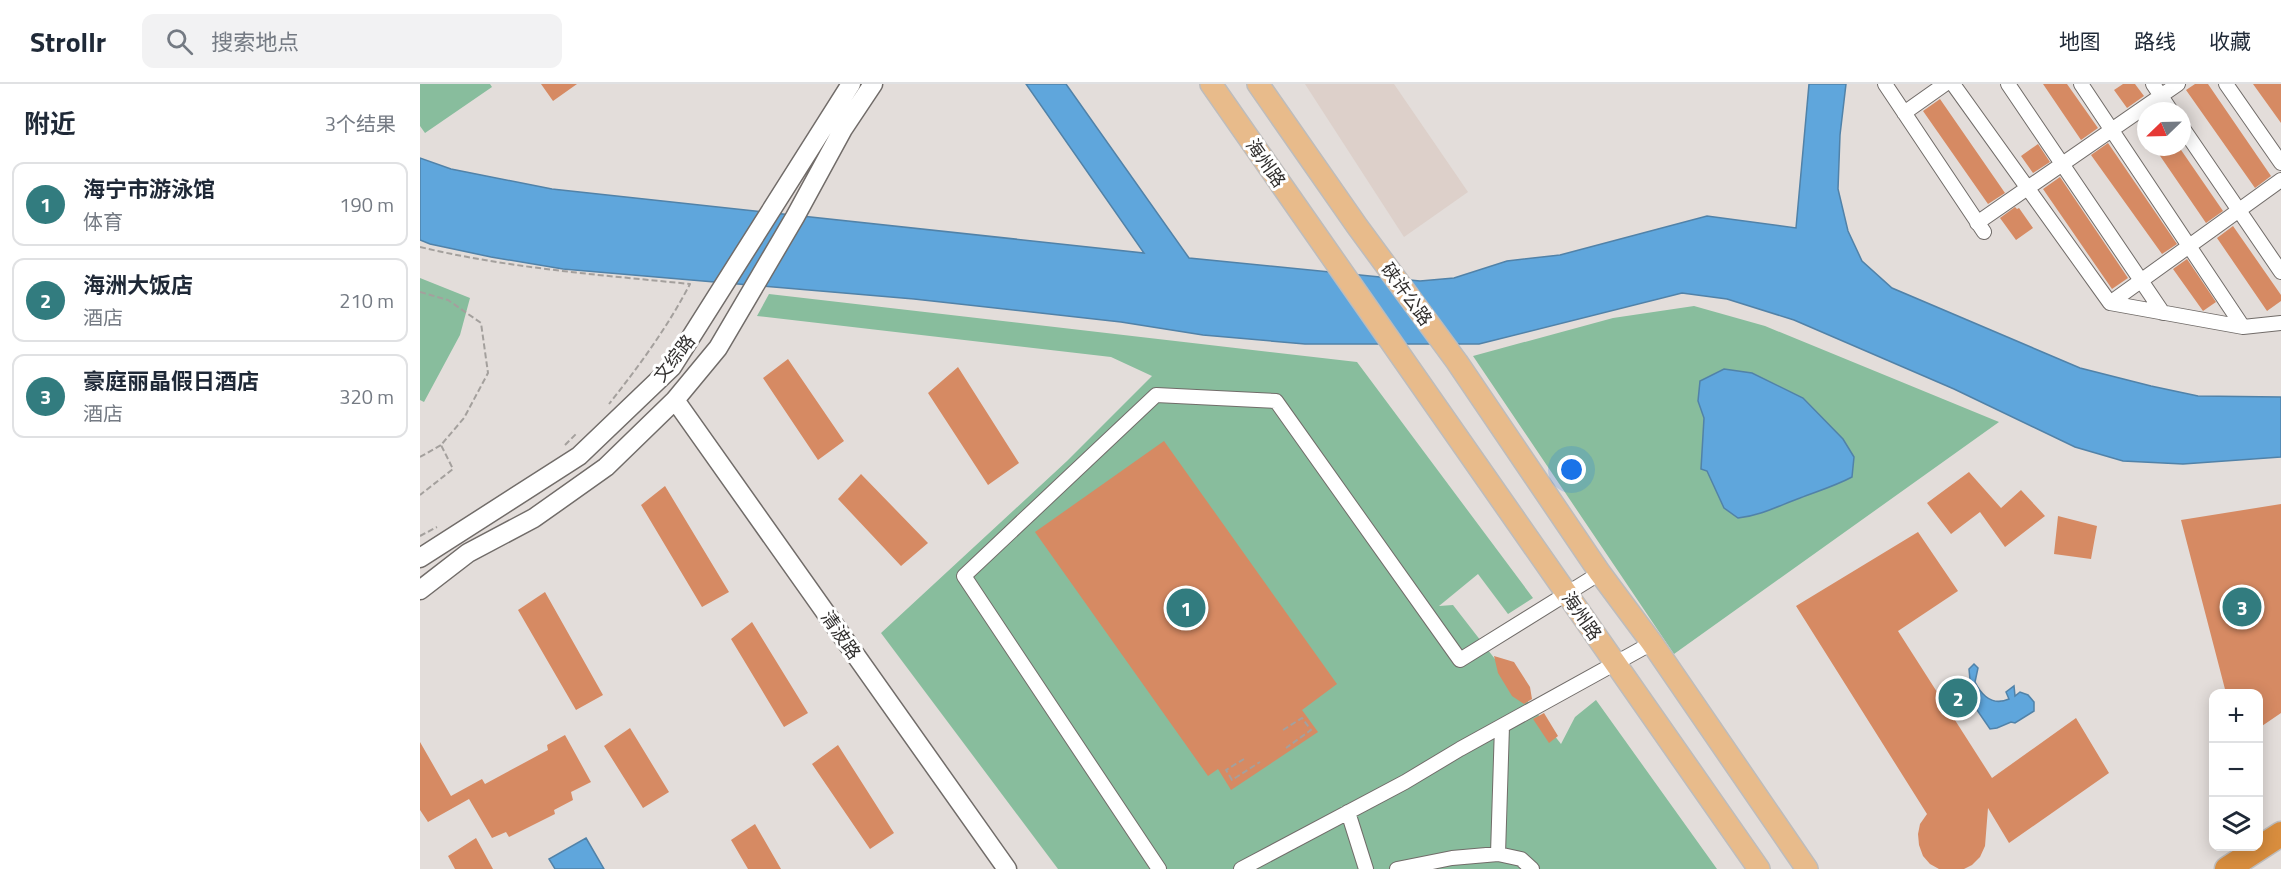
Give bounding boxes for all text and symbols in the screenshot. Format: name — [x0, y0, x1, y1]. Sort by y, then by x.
search box — [142, 14, 562, 68]
text: Strollr — [30, 20, 106, 63]
icon: search — [163, 25, 196, 58]
text: 搜索地点 — [211, 25, 299, 59]
text: 地图 — [2059, 25, 2101, 57]
text: 路线 — [2134, 25, 2176, 57]
text: 收藏 — [2209, 25, 2251, 57]
north arrow — [2137, 102, 2191, 156]
text: 附近 — [24, 104, 76, 143]
text: 3个结果 — [325, 108, 396, 139]
street label: 海州路 — [1239, 133, 1293, 193]
text: 海宁市游泳馆 — [83, 172, 215, 206]
text: 1 — [40, 189, 51, 220]
text: 190 m — [339, 189, 394, 220]
text: 体育 — [83, 206, 123, 237]
street label: 硖许公路 — [1375, 257, 1439, 331]
text: 海洲大饭店 — [83, 268, 193, 302]
text: 2 — [40, 285, 51, 316]
text: 210 m — [339, 285, 394, 316]
text: 酒店 — [83, 302, 123, 333]
street label: 文综路 — [647, 328, 701, 388]
text: 豪庭丽晶假日酒店 — [83, 364, 259, 398]
text: 3 — [40, 381, 51, 412]
text: 320 m — [339, 381, 394, 412]
text: 酒店 — [83, 398, 123, 429]
your location — [1557, 455, 1586, 484]
pin: 3 — [2222, 584, 2262, 630]
pin: 1 — [1166, 586, 1206, 630]
street label: 海州路 — [1555, 586, 1609, 646]
street label: 清波路 — [814, 605, 868, 665]
pin: 2 — [1938, 676, 1978, 720]
map controls — [2209, 689, 2263, 851]
button: + — [2209, 689, 2263, 743]
button: − — [2209, 743, 2263, 797]
button: layers — [2209, 797, 2263, 851]

